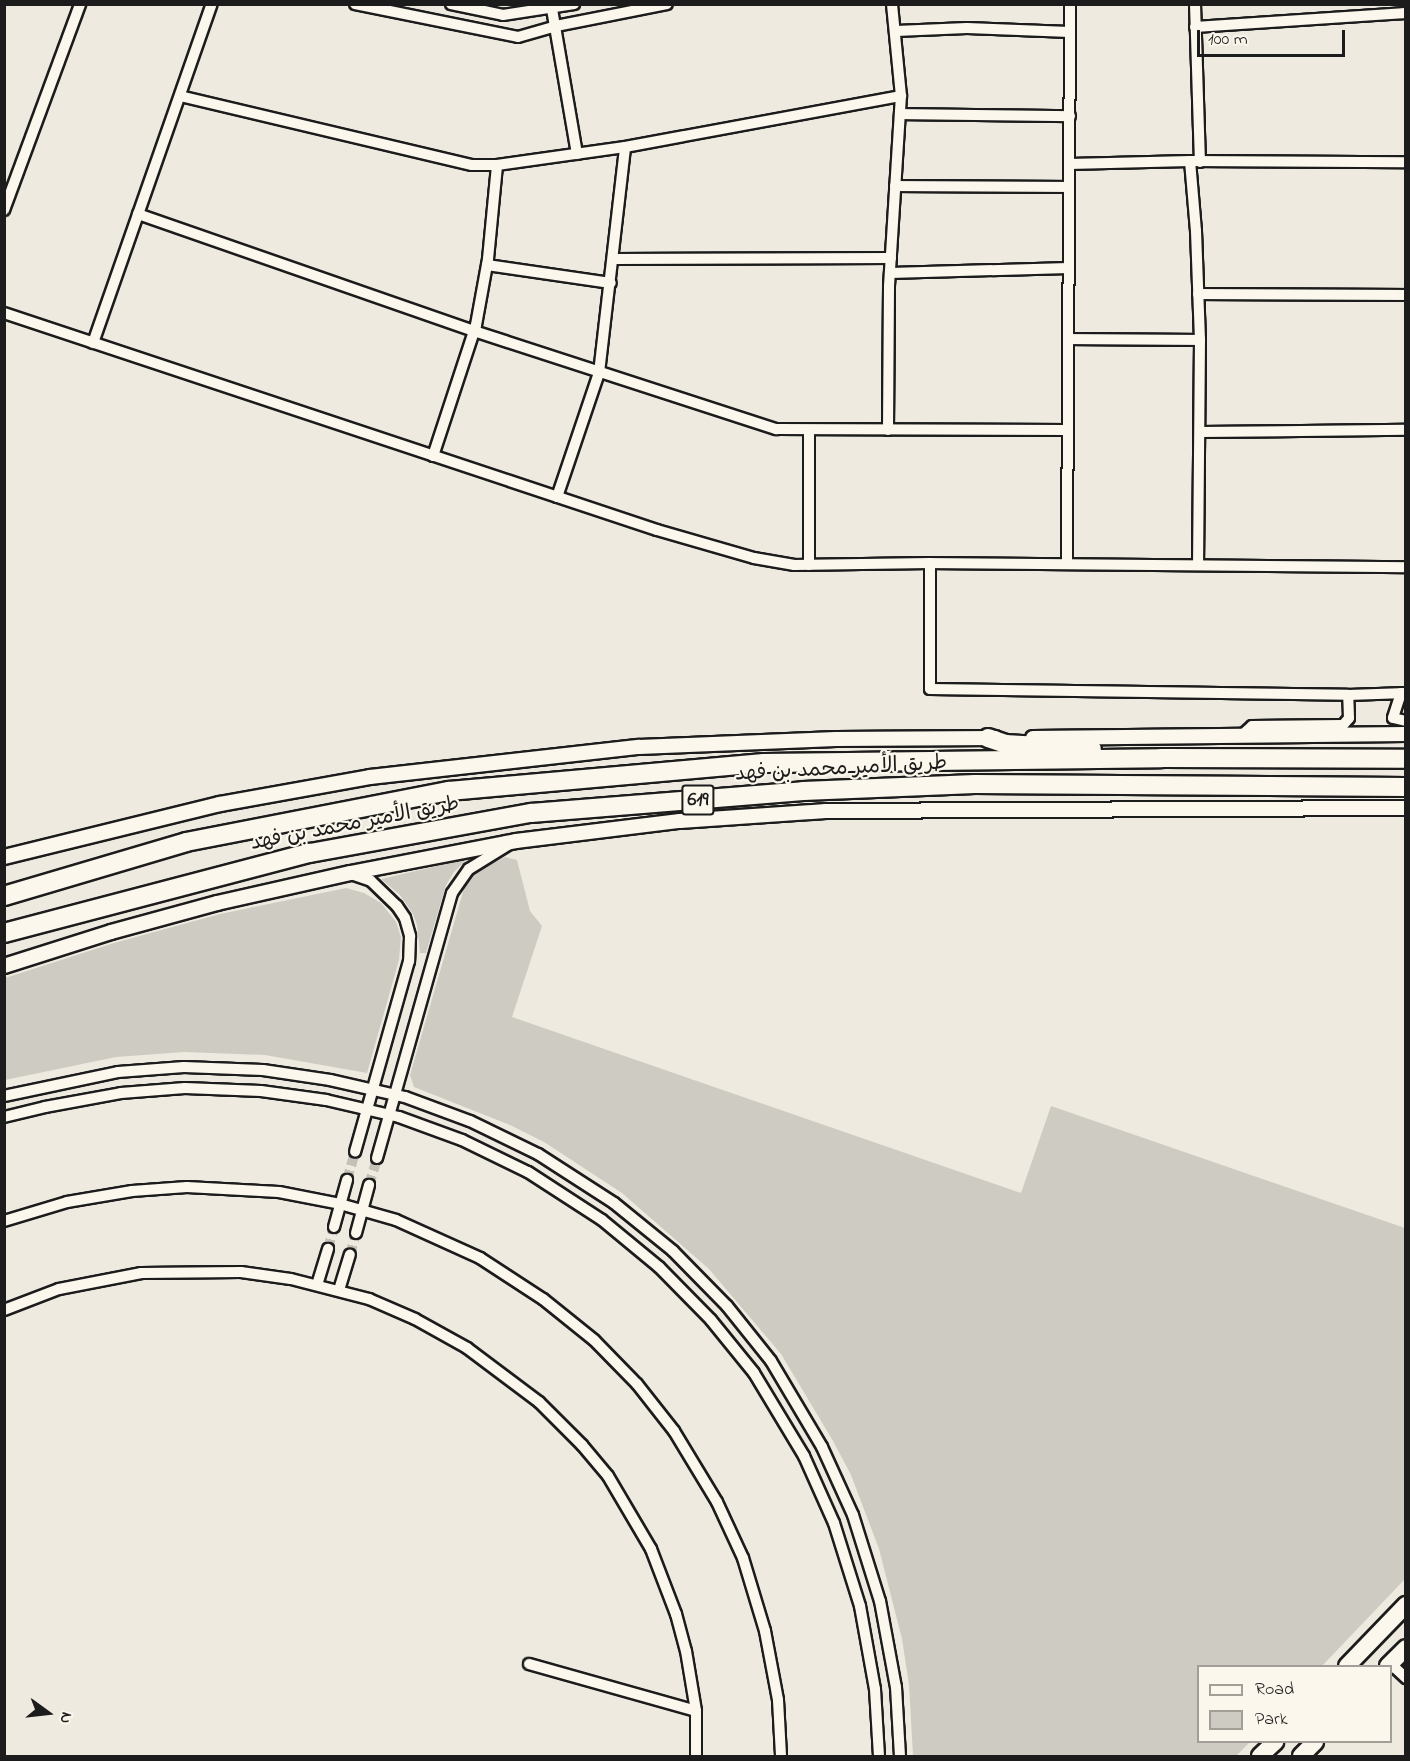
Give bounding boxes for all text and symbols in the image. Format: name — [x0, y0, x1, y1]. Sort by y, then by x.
scale bar — [1200, 18, 1348, 56]
text: 100 m — [1208, 27, 1248, 53]
street label: طريق الأمير محمد بن فهد — [734, 751, 948, 787]
road number: 619 — [680, 783, 716, 817]
street label: طريق الأمير محمد بن فهد — [248, 791, 462, 857]
legend — [1197, 1665, 1392, 1743]
text: Road — [1255, 1677, 1294, 1703]
north arrow — [18, 1683, 78, 1743]
text: Park — [1255, 1707, 1288, 1733]
text: N — [52, 1709, 78, 1726]

